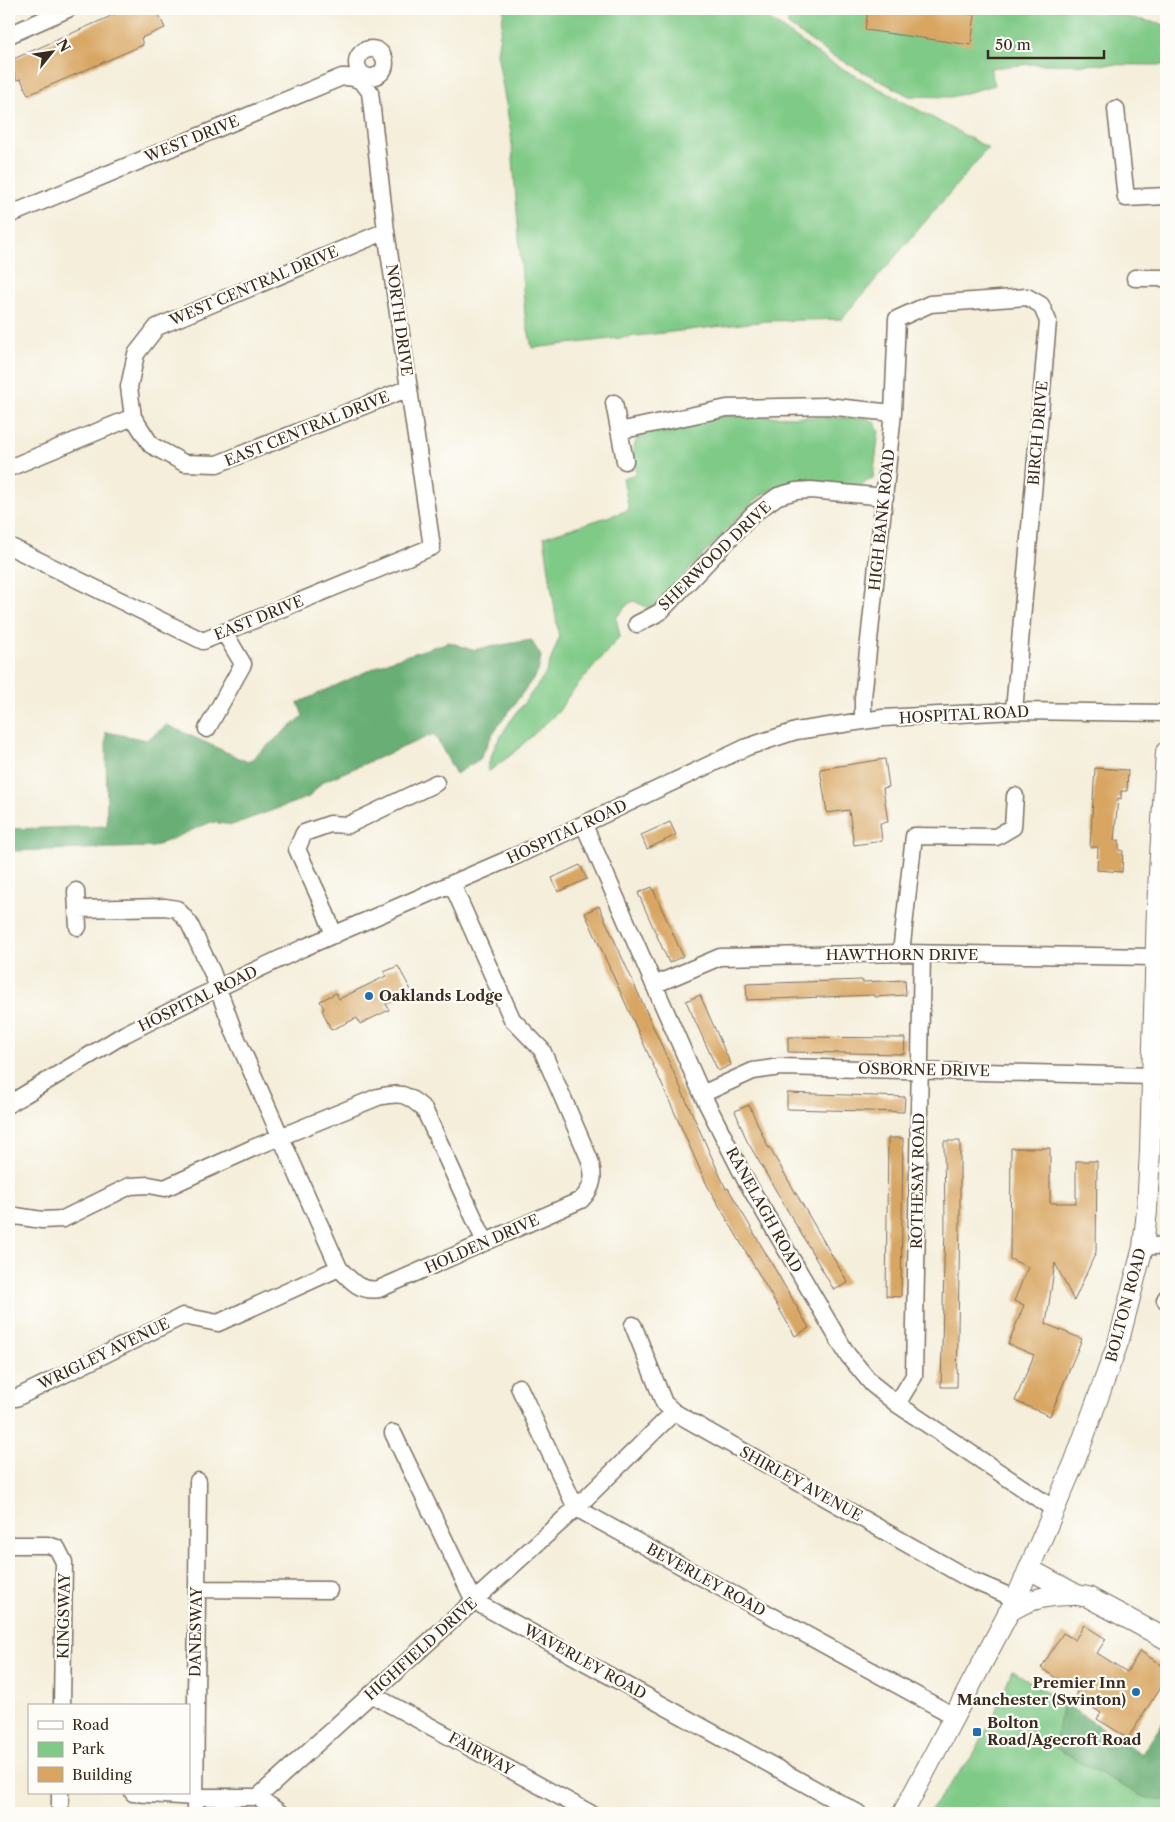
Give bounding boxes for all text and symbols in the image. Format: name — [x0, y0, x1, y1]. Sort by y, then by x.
north arrow — [28, 28, 78, 78]
scale bar — [988, 28, 1104, 60]
text: 50 m — [995, 35, 1031, 54]
text: N — [52, 36, 74, 55]
street label: WEST DRIVE — [141, 111, 242, 167]
street label: WEST CENTRAL DRIVE — [166, 241, 341, 330]
street label: NORTH DRIVE — [382, 263, 417, 377]
street label: BIRCH DRIVE — [1023, 380, 1052, 486]
street label: EAST CENTRAL DRIVE — [222, 387, 392, 470]
street label: HIGH BANK ROAD — [865, 448, 898, 592]
street label: SHERWOOD DRIVE — [654, 497, 775, 614]
street label: EAST DRIVE — [211, 591, 306, 644]
street label: HOSPITAL ROAD — [898, 702, 1030, 727]
street label: HOSPITAL ROAD — [504, 795, 630, 868]
street label: HAWTHORN DRIVE — [826, 945, 978, 964]
street label: HOSPITAL ROAD — [135, 961, 261, 1036]
place label: Oaklands Lodge — [379, 986, 503, 1005]
marker: Oaklands Lodge — [363, 990, 375, 1002]
street label: OSBORNE DRIVE — [858, 1059, 990, 1080]
street label: ROTHESAY ROAD — [907, 1113, 928, 1249]
street label: RANELAGH ROAD — [722, 1144, 807, 1276]
street label: HOLDEN DRIVE — [422, 1210, 542, 1277]
street label: BOLTON ROAD — [1101, 1246, 1150, 1364]
street label: WRIGLEY AVENUE — [34, 1313, 173, 1394]
street label: SHIRLEY AVENUE — [737, 1442, 866, 1525]
street label: BEVERLEY ROAD — [643, 1539, 769, 1620]
street label: KINGSWAY — [53, 1572, 74, 1659]
street label: DANESWAY — [185, 1586, 206, 1677]
street label: HIGHFIELD DRIVE — [361, 1593, 481, 1704]
street label: WAVERLEY ROAD — [520, 1619, 650, 1703]
place label: Premier Inn Manchester (Swinton) — [957, 1673, 1127, 1709]
marker: Premier Inn Manchester (Swinton) — [1130, 1686, 1142, 1698]
legend — [28, 1704, 190, 1794]
place label: Bolton Road/Agecroft Road — [987, 1713, 1141, 1749]
text: Road — [72, 1715, 109, 1734]
marker: Bolton Road/Agecroft Road — [971, 1726, 983, 1738]
street label: FAIRWAY — [445, 1728, 518, 1779]
text: Park — [72, 1739, 106, 1758]
text: Building — [72, 1765, 132, 1784]

